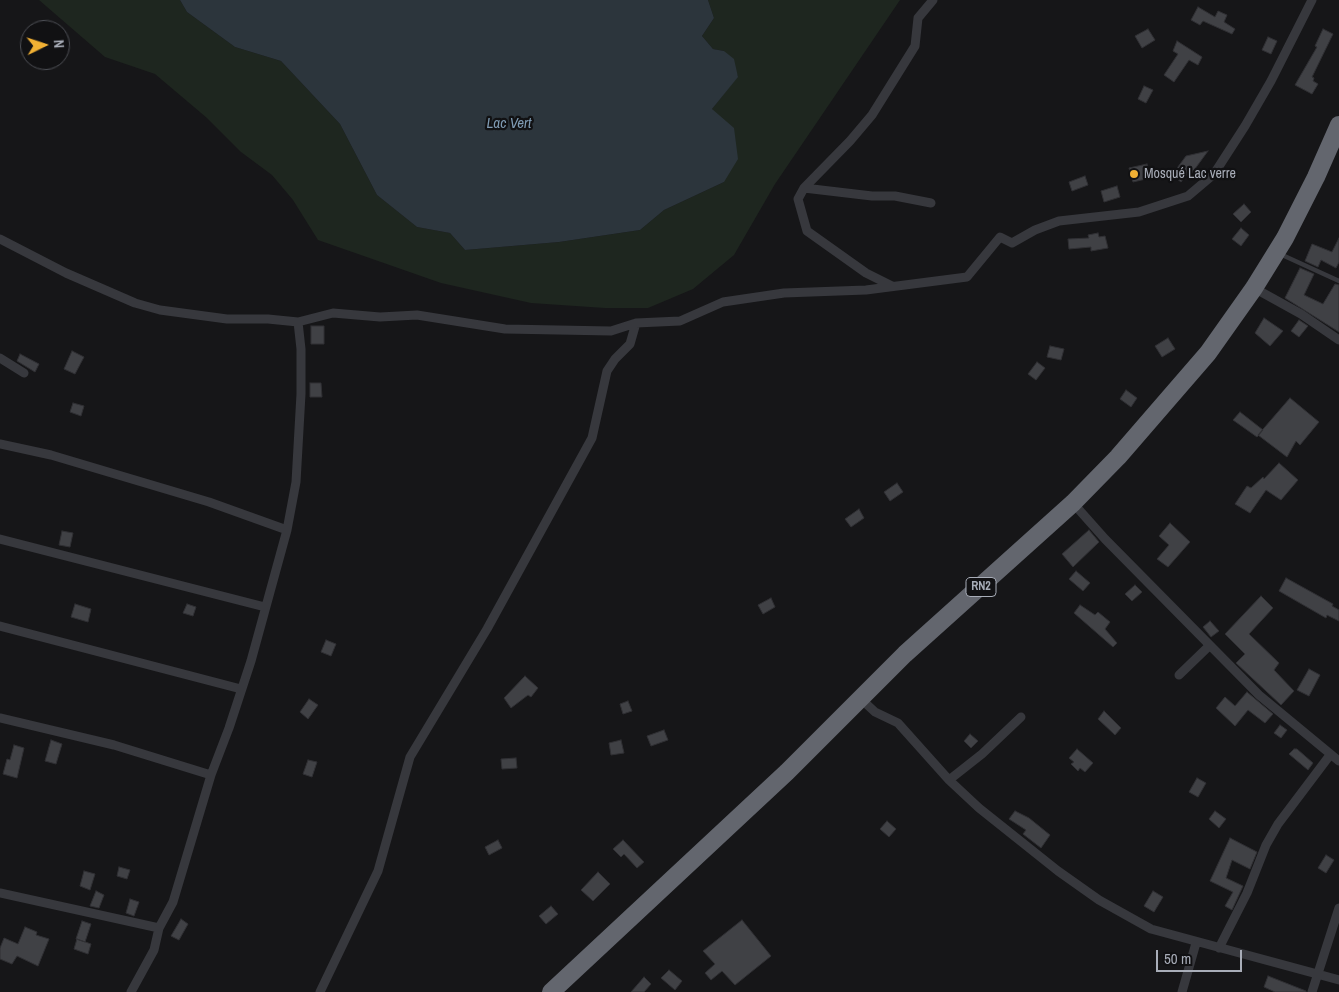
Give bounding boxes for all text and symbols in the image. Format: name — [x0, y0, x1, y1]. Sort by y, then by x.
north arrow — [20, 20, 70, 70]
text: N — [50, 39, 68, 49]
water label: Lac Vert — [487, 115, 531, 133]
place label: Mosqué Lac verre — [1144, 166, 1236, 182]
marker: Mosqué Lac verre — [1128, 168, 1140, 180]
road number: RN2 — [966, 578, 996, 596]
scale bar — [1159, 940, 1245, 972]
text: 50 m — [1164, 948, 1191, 969]

